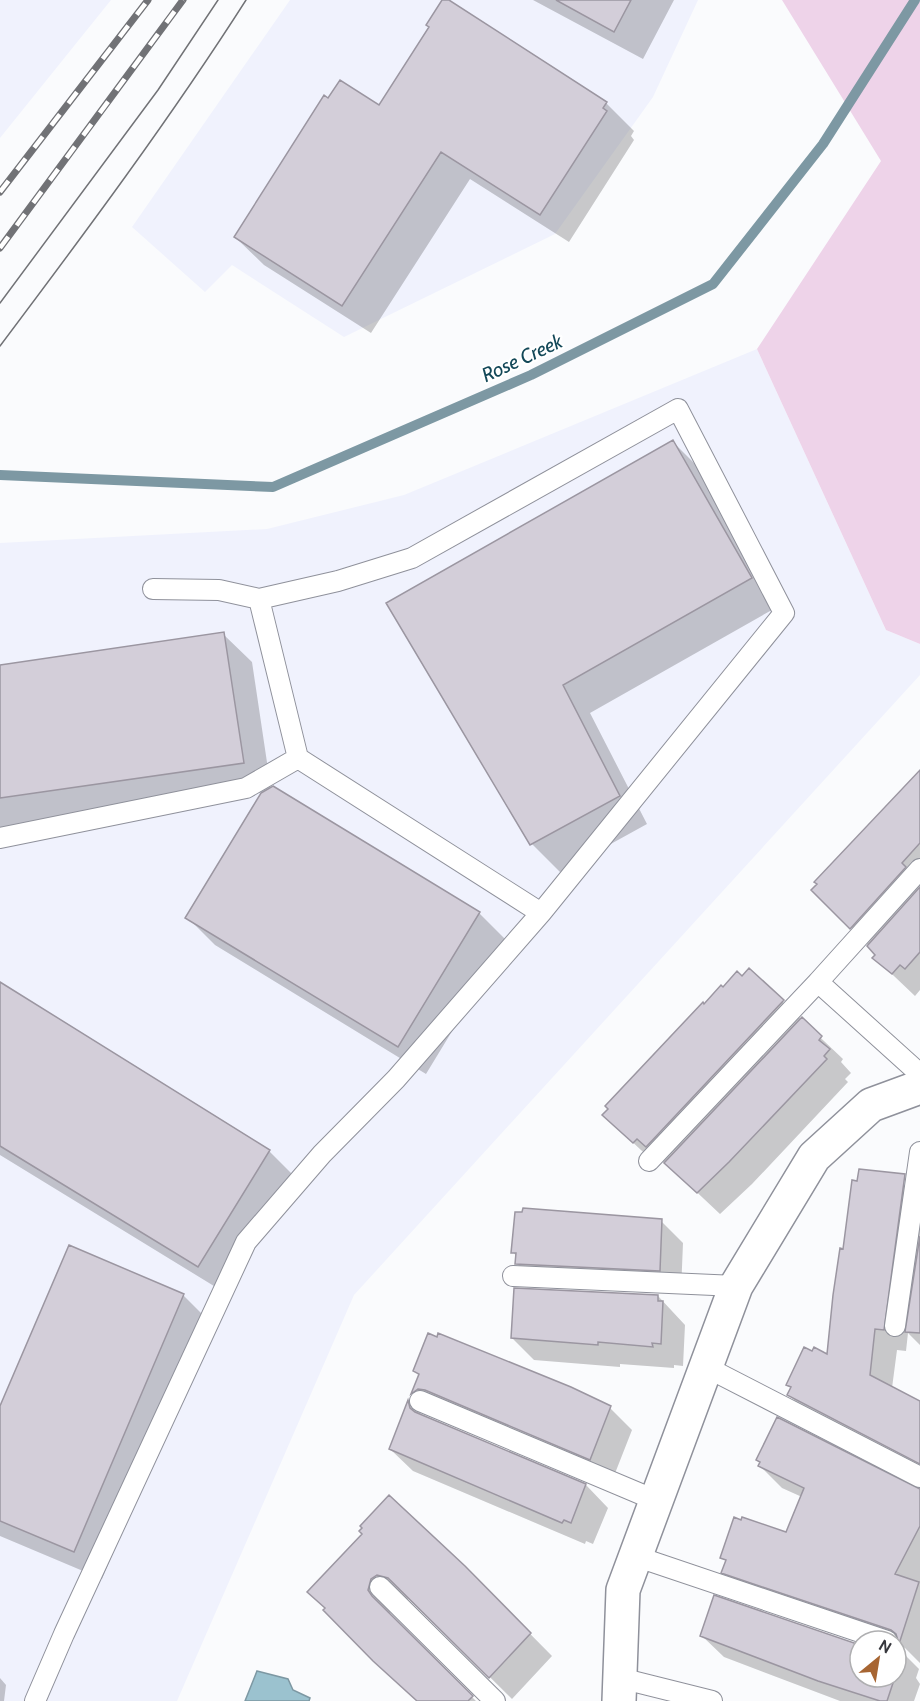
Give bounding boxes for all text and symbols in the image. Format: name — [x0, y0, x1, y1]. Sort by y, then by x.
water label: Rose Creek — [478, 328, 568, 387]
north arrow — [848, 1629, 908, 1689]
text: N — [876, 1635, 895, 1657]

